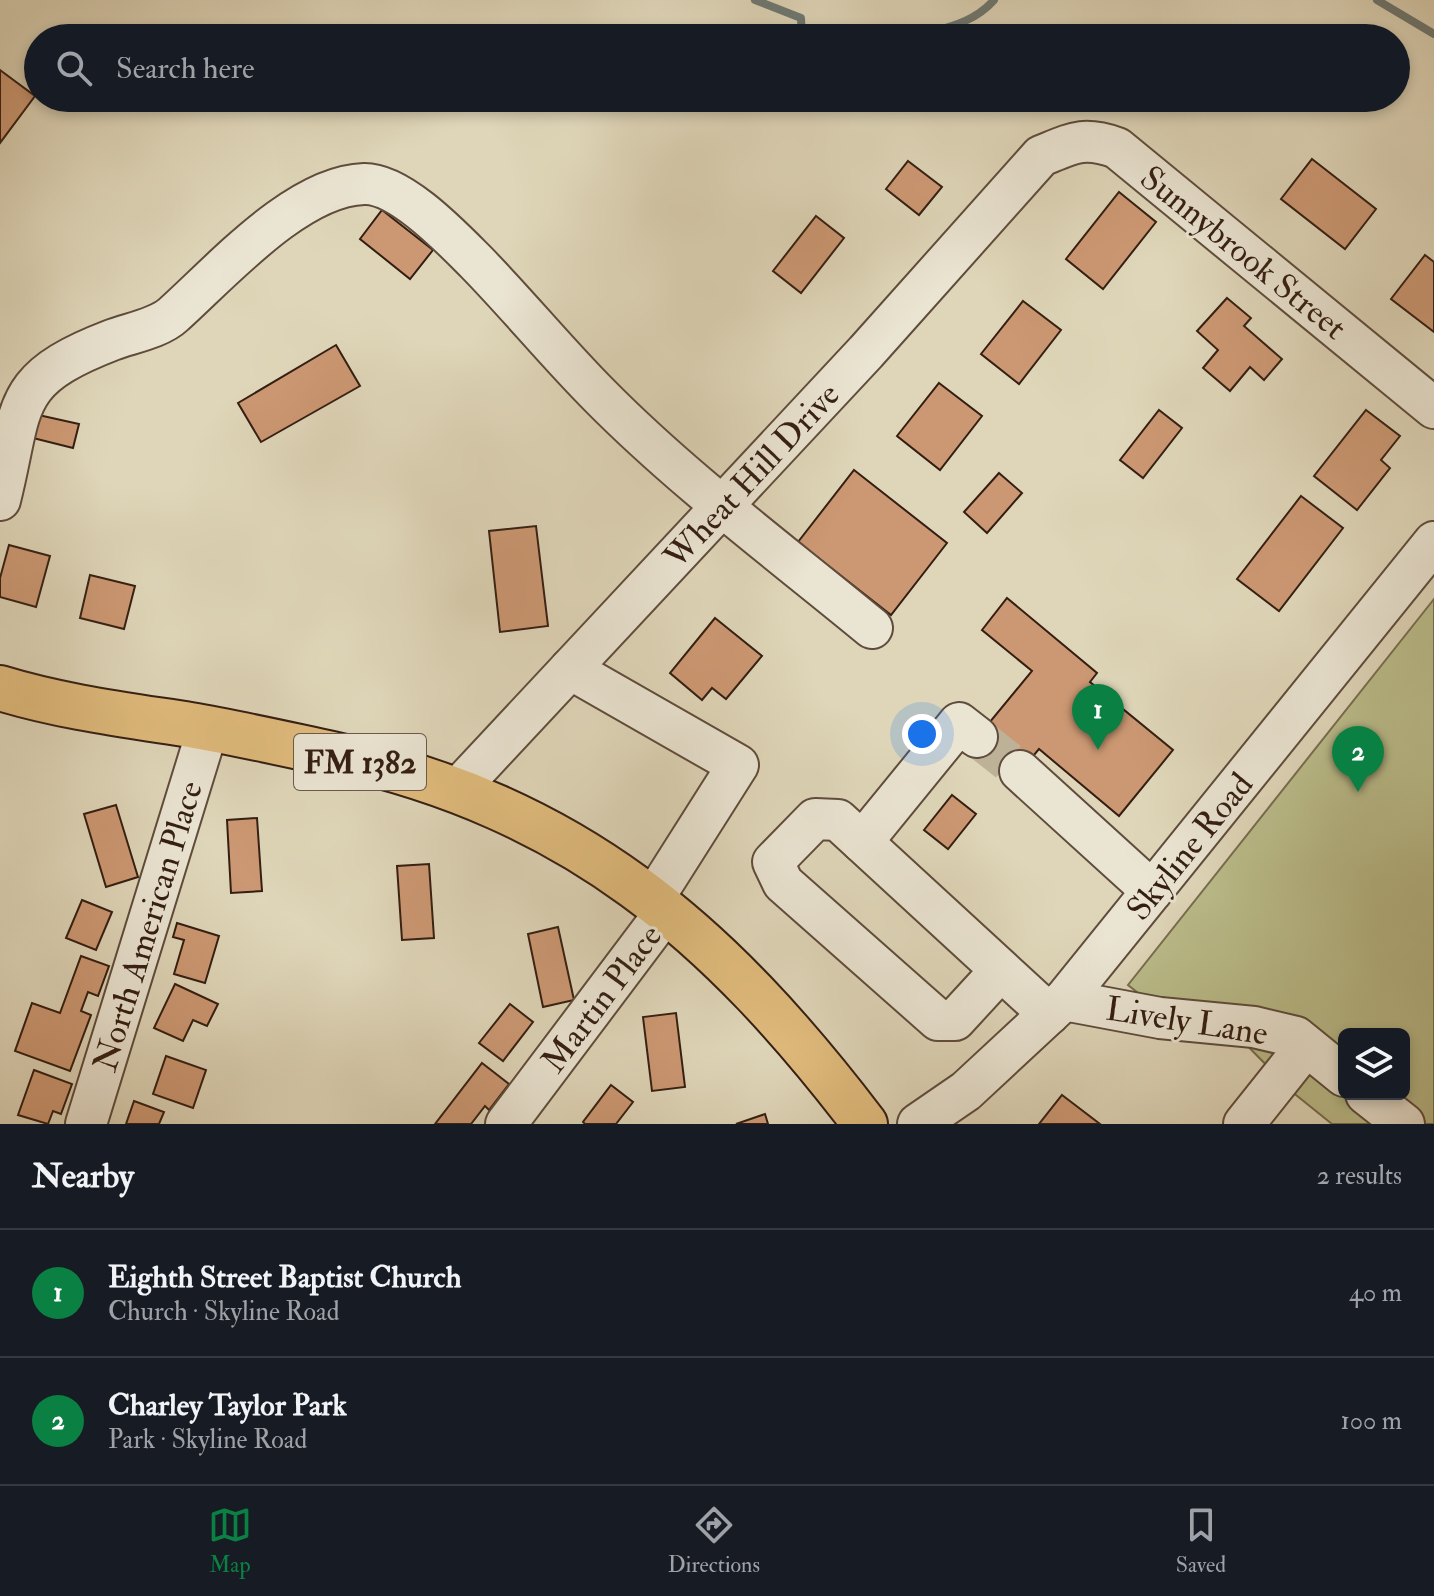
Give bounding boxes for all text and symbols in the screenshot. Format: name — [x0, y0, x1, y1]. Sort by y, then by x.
search box — [24, 24, 1410, 112]
icon: search — [52, 46, 96, 90]
text: Search here — [116, 50, 255, 87]
street label: Sunnybrook Street — [1131, 157, 1355, 350]
street label: Wheat Hill Drive — [654, 374, 849, 579]
pin: 1 — [1072, 684, 1124, 750]
your location — [902, 714, 942, 754]
pin: 2 — [1332, 726, 1384, 792]
road number: FM 1382 — [294, 734, 426, 790]
street label: Skyline Road — [1118, 764, 1263, 930]
street label: North American Place — [84, 776, 213, 1077]
street label: Martin Place — [532, 916, 672, 1082]
street label: Lively Lane — [1103, 987, 1271, 1055]
map controls — [1338, 1028, 1410, 1100]
button: layers — [1338, 1028, 1410, 1100]
text: Nearby — [32, 1155, 134, 1198]
text: 2 results — [1317, 1160, 1402, 1192]
text: Eighth Street Baptist Church — [108, 1259, 461, 1296]
text: 1 — [53, 1277, 63, 1309]
text: 40 m — [1349, 1277, 1402, 1309]
text: Church · Skyline Road — [108, 1296, 340, 1328]
text: Charley Taylor Park — [108, 1387, 347, 1424]
text: 2 — [51, 1405, 65, 1437]
text: 100 m — [1341, 1405, 1402, 1437]
text: Park · Skyline Road — [108, 1424, 307, 1456]
tab: Map — [208, 1503, 252, 1579]
tab: Directions — [668, 1503, 760, 1579]
tab: Saved — [1176, 1503, 1226, 1579]

